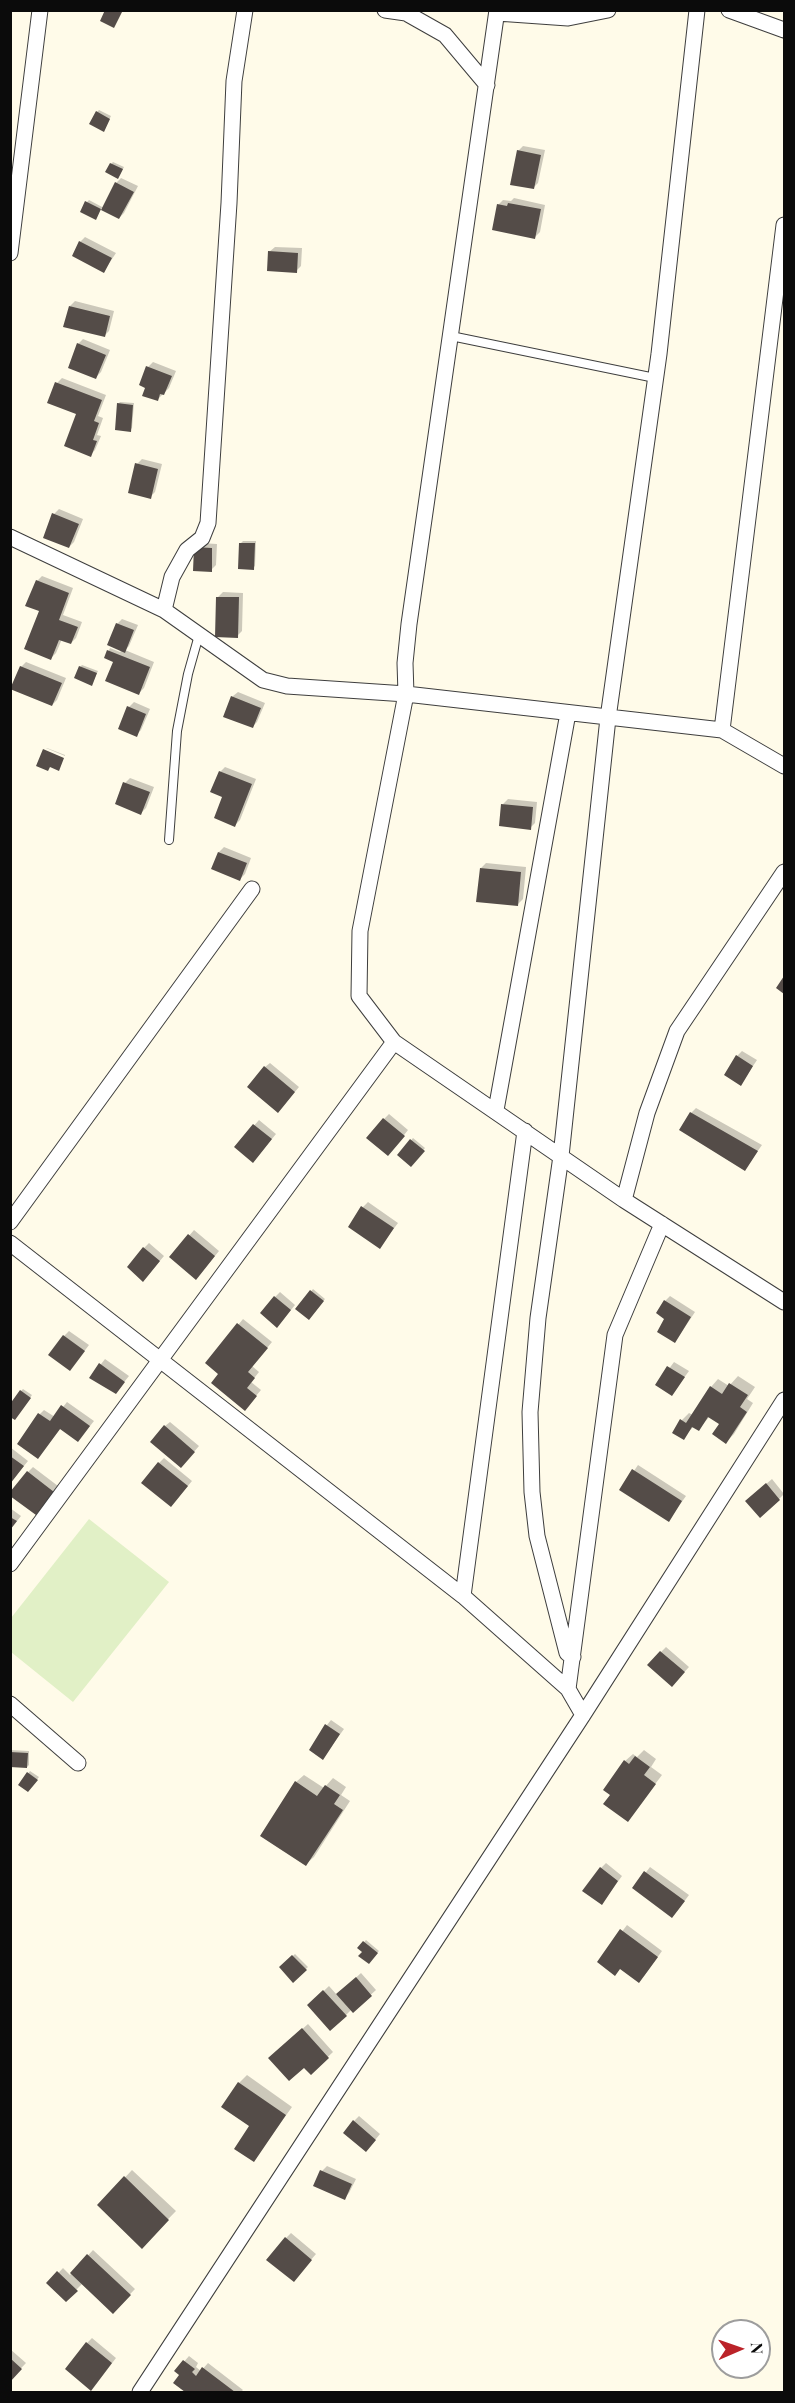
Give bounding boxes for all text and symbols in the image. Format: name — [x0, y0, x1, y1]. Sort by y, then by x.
north arrow — [711, 2319, 771, 2379]
text: N — [747, 2342, 768, 2355]

